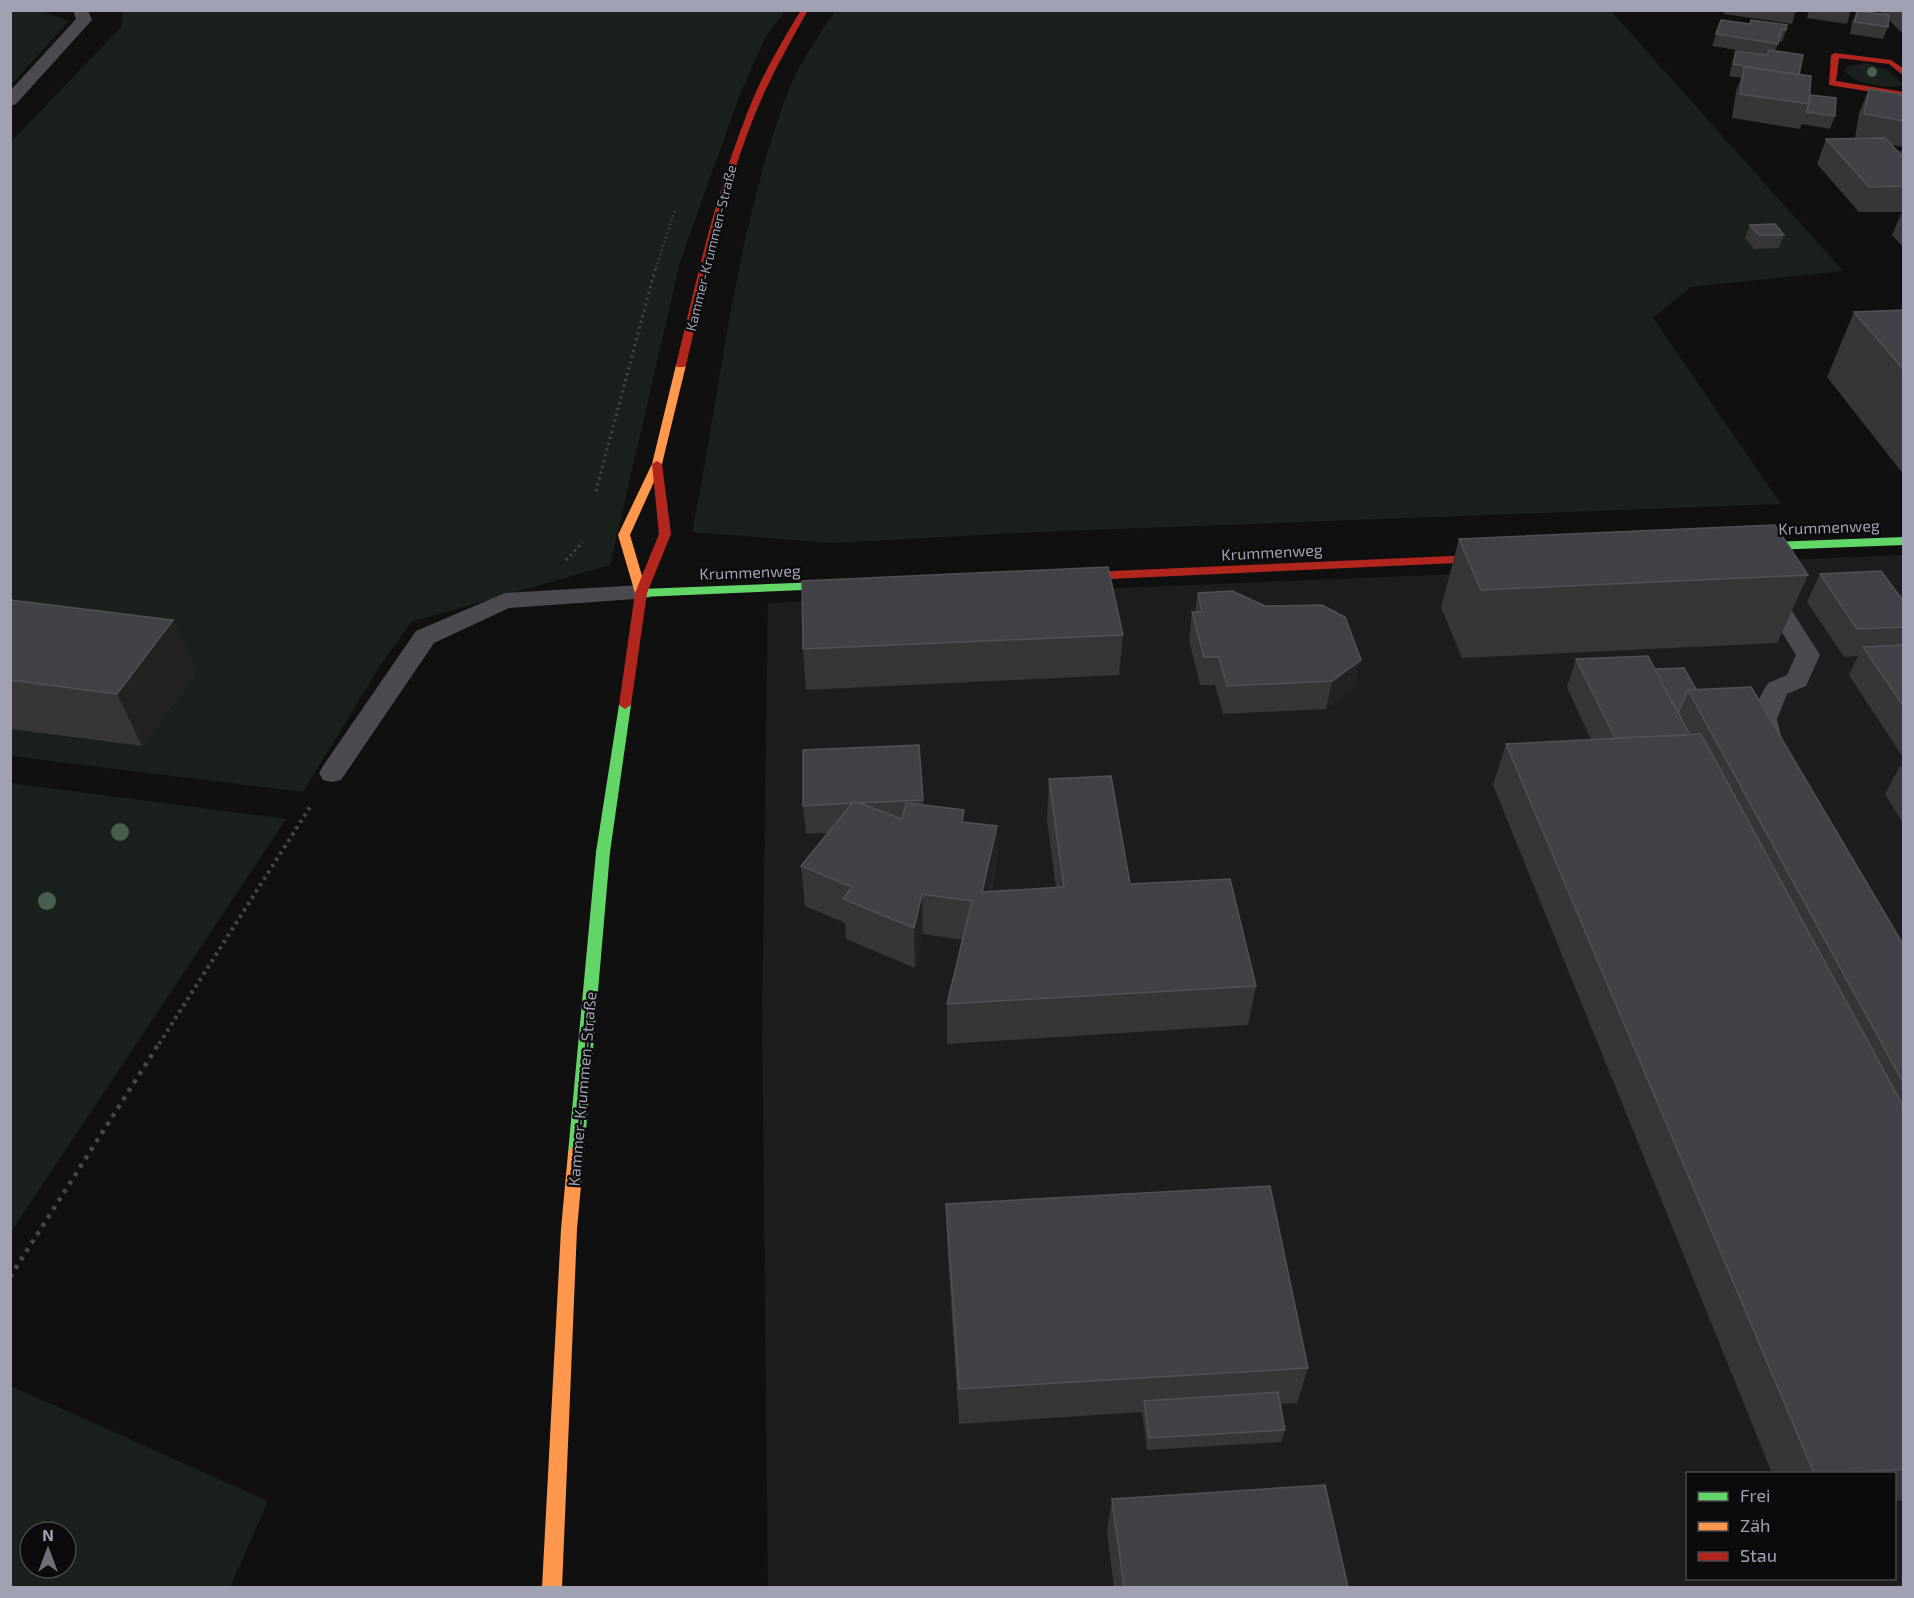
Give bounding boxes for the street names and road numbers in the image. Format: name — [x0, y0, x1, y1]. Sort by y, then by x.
street label: Kammer-Krummen-Straße — [682, 163, 739, 333]
street label: Krummenweg — [1778, 515, 1880, 538]
street label: Krummenweg — [1221, 539, 1323, 564]
street label: Krummenweg — [699, 560, 801, 583]
street label: Kammer-Krummen-Straße — [564, 991, 599, 1187]

